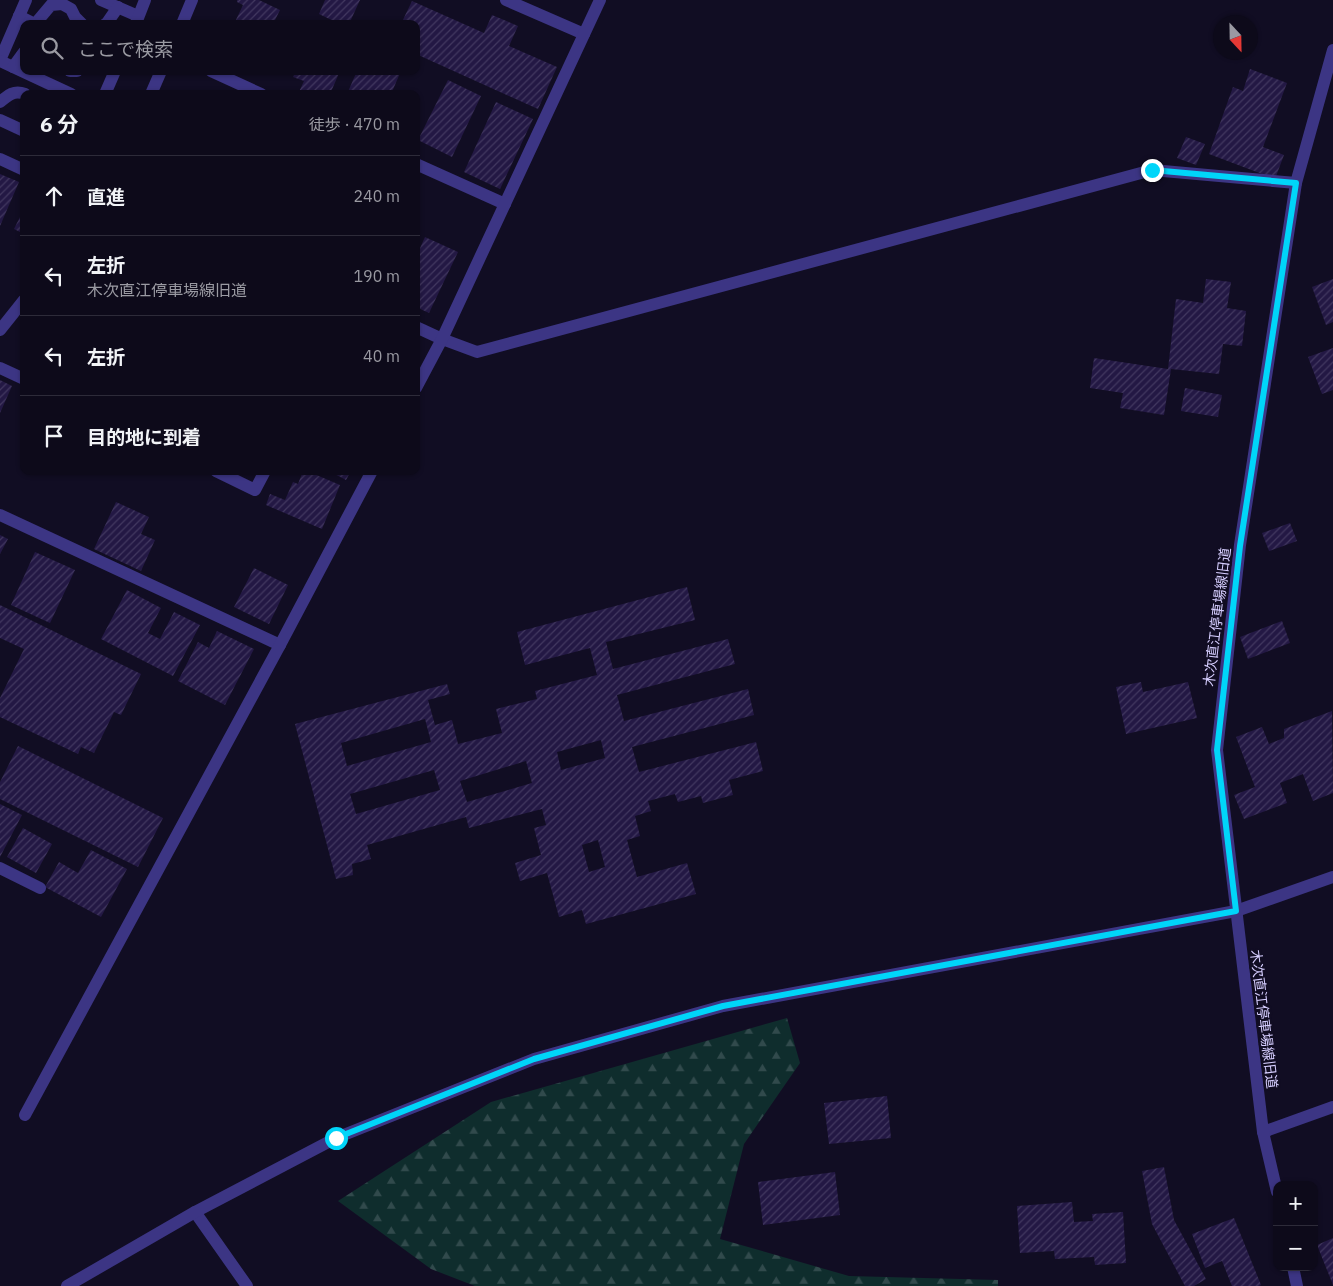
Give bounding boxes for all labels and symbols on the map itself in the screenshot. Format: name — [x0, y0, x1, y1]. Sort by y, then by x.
north arrow — [1213, 15, 1258, 60]
route end — [1141, 159, 1164, 182]
street label: 木次直江停車場線旧道 — [1200, 546, 1234, 688]
street label: 木次直江停車場線旧道 — [1247, 948, 1281, 1090]
route start — [325, 1127, 348, 1150]

